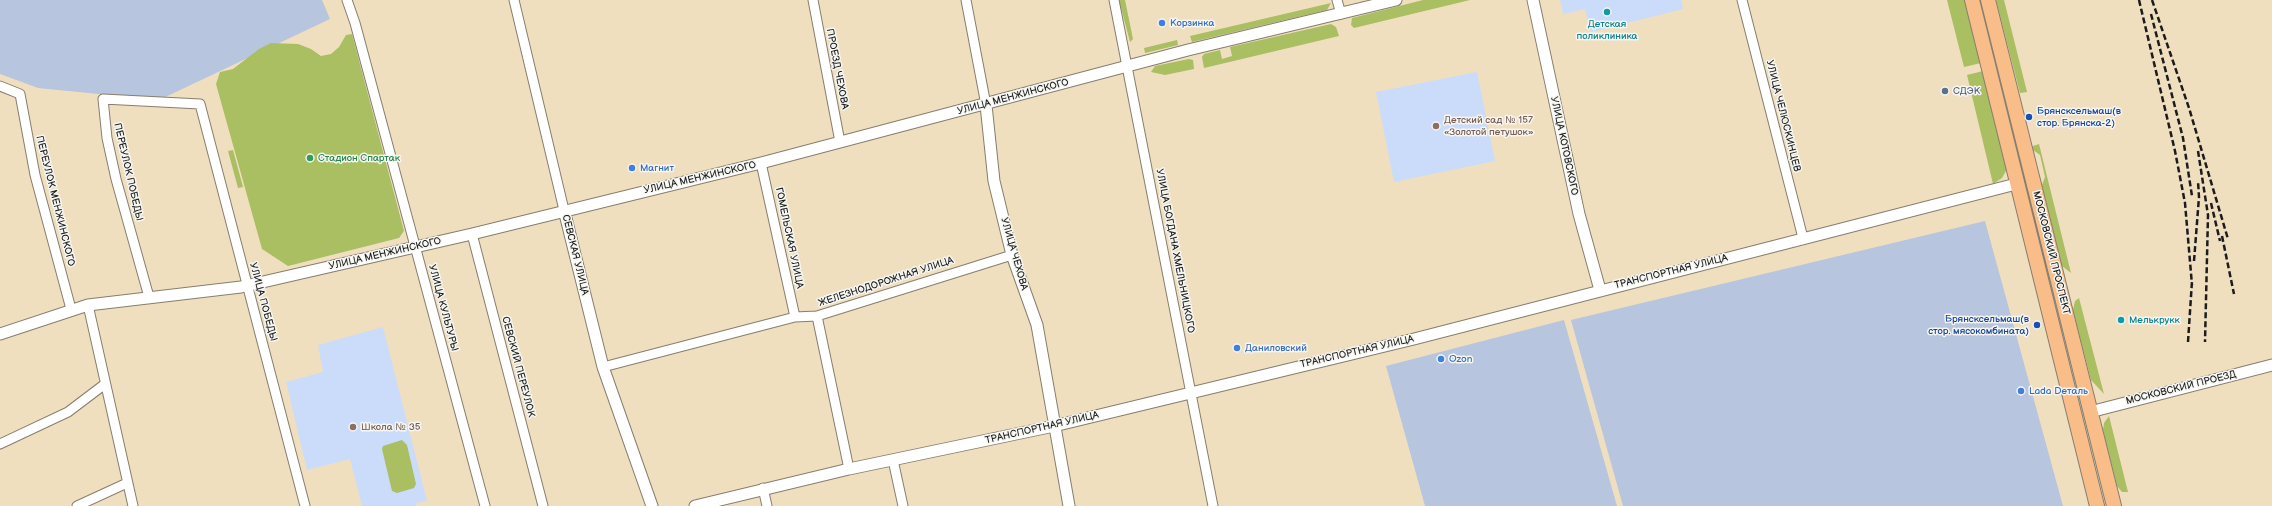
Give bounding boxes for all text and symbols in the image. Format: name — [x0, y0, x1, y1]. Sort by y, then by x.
marker: Детская поликлиника — [1602, 7, 1612, 17]
place label: Корзинка — [1170, 17, 1214, 29]
marker: Корзинка — [1157, 18, 1167, 28]
place label: Детская поликлиника — [1576, 18, 1638, 42]
street label: ПРОЕЗД ЧЕХОВА — [823, 28, 851, 110]
street label: УЛИЦА ЧЕЛЮСКИНЦЕВ — [1763, 59, 1803, 173]
street label: УЛИЦА МЕНЖИНСКОГО — [956, 76, 1070, 118]
place label: СДЭК — [1953, 85, 1980, 97]
marker: СДЭК — [1940, 86, 1950, 96]
street label: УЛИЦА КОТОВСКОГО — [1548, 95, 1580, 197]
place label: Брянсксельмаш(в стор. Брянска-2) — [2037, 105, 2121, 128]
marker: Брянсксельмаш(в стор. Брянска-2) — [2024, 112, 2034, 122]
place label: Детский сад № 157 «Золотой петушок» — [1444, 114, 1533, 138]
marker: Детский сад № 157 «Золотой петушок» — [1431, 121, 1441, 131]
street label: ПЕРЕУЛОК ПОБЕДЫ — [111, 122, 145, 222]
street label: ПЕРЕУЛОК МЕНЖИНСКОГО — [33, 134, 77, 268]
place label: Стадион Спартак — [318, 152, 400, 164]
marker: Стадион Спартак — [305, 153, 315, 163]
street label: УЛИЦА МЕНЖИНСКОГО — [643, 159, 757, 197]
place label: Магнит — [640, 162, 674, 174]
marker: Магнит — [627, 163, 637, 173]
street label: УЛИЦА БОГДАНА ХМЕЛЬНИЦКОГО — [1153, 168, 1197, 334]
street label: ГОМЕЛЬСКАЯ УЛИЦА — [772, 186, 806, 290]
street label: МОСКОВСКИЙ ПРОСПЕКТ — [2030, 190, 2072, 316]
street label: СЕВСКАЯ УЛИЦА — [559, 213, 591, 297]
street label: УЛИЦА ЧЕХОВА — [998, 216, 1030, 292]
street label: УЛИЦА МЕНЖИНСКОГО — [328, 235, 442, 273]
street label: ТРАНСПОРТНАЯ УЛИЦА — [1613, 252, 1729, 292]
street label: ЖЕЛЕЗНОДОРОЖНАЯ УЛИЦА — [817, 254, 955, 310]
street label: УЛИЦА ПОБЕДЫ — [247, 261, 279, 343]
street label: УЛИЦА КУЛЬТУРЫ — [426, 263, 460, 353]
place label: Брянсксельмаш(в стор. мясокомбината) — [1928, 313, 2029, 336]
place label: Мелькрукк — [2129, 314, 2180, 326]
street label: СЕВСКИЙ ПЕРЕУЛОК — [499, 315, 537, 419]
marker: Мелькрукк — [2116, 315, 2126, 325]
marker: Брянсксельмаш(в стор. мясокомбината) — [2032, 320, 2042, 330]
street label: ТРАНСПОРТНАЯ УЛИЦА — [1299, 333, 1415, 371]
place label: Даниловский — [1245, 342, 1307, 354]
marker: Даниловский — [1232, 343, 1242, 353]
place label: Ozon — [1449, 353, 1472, 365]
marker: Ozon — [1436, 354, 1446, 364]
street label: МОСКОВСКИЙ ПРОЕЗД — [2125, 368, 2237, 408]
place label: Lada Dеталь — [2029, 385, 2088, 397]
marker: Lada Dеталь — [2016, 386, 2026, 396]
street label: ТРАНСПОРТНАЯ УЛИЦА — [984, 409, 1100, 447]
place label: Школа № 35 — [361, 421, 421, 433]
marker: Школа № 35 — [348, 422, 358, 432]

